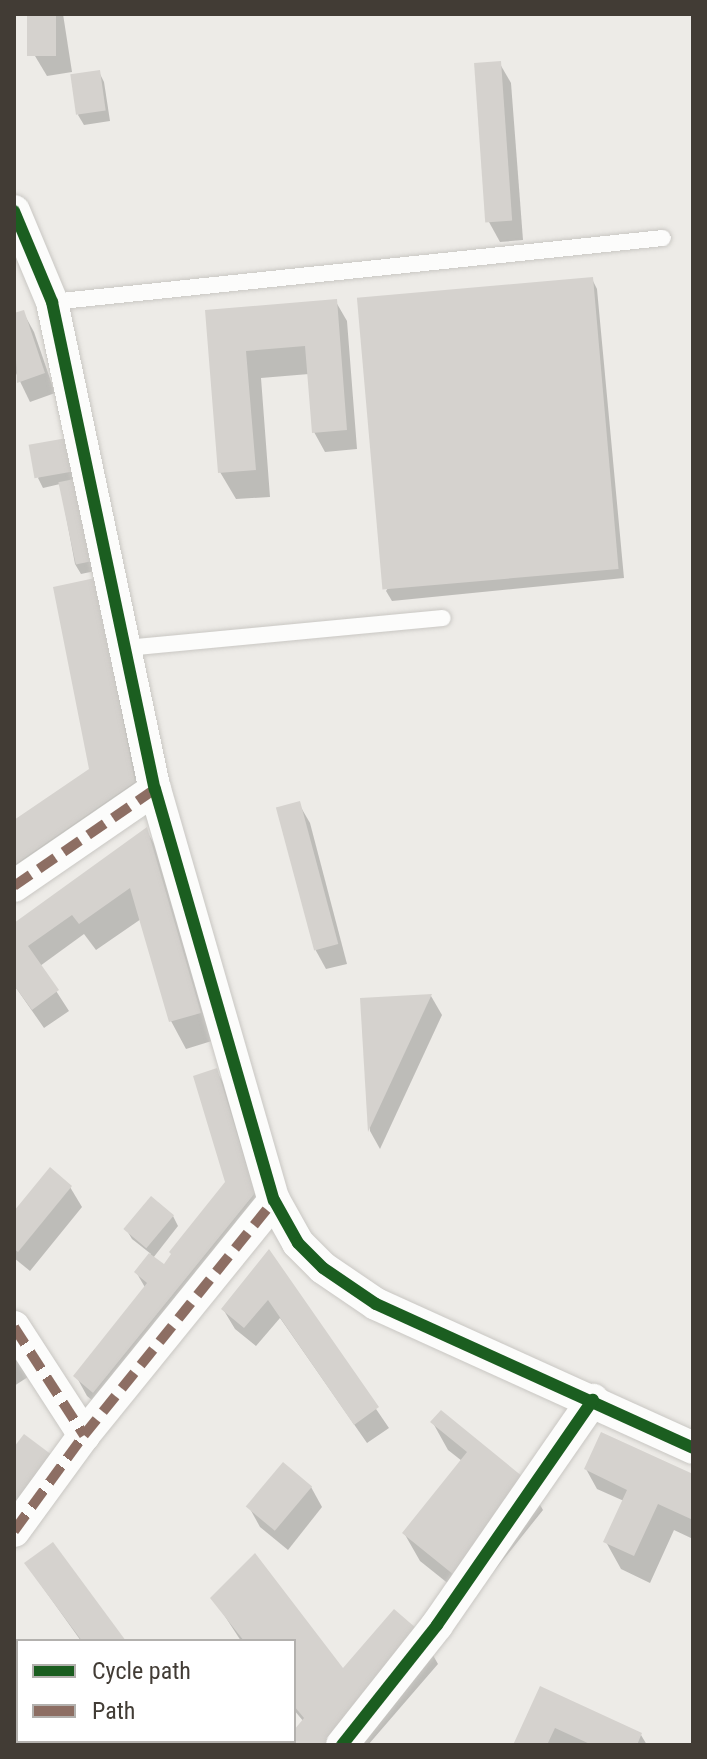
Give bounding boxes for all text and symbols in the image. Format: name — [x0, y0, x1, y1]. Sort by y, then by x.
legend — [16, 1639, 296, 1743]
text: Cycle path — [92, 1657, 191, 1685]
text: Path — [92, 1697, 135, 1725]

